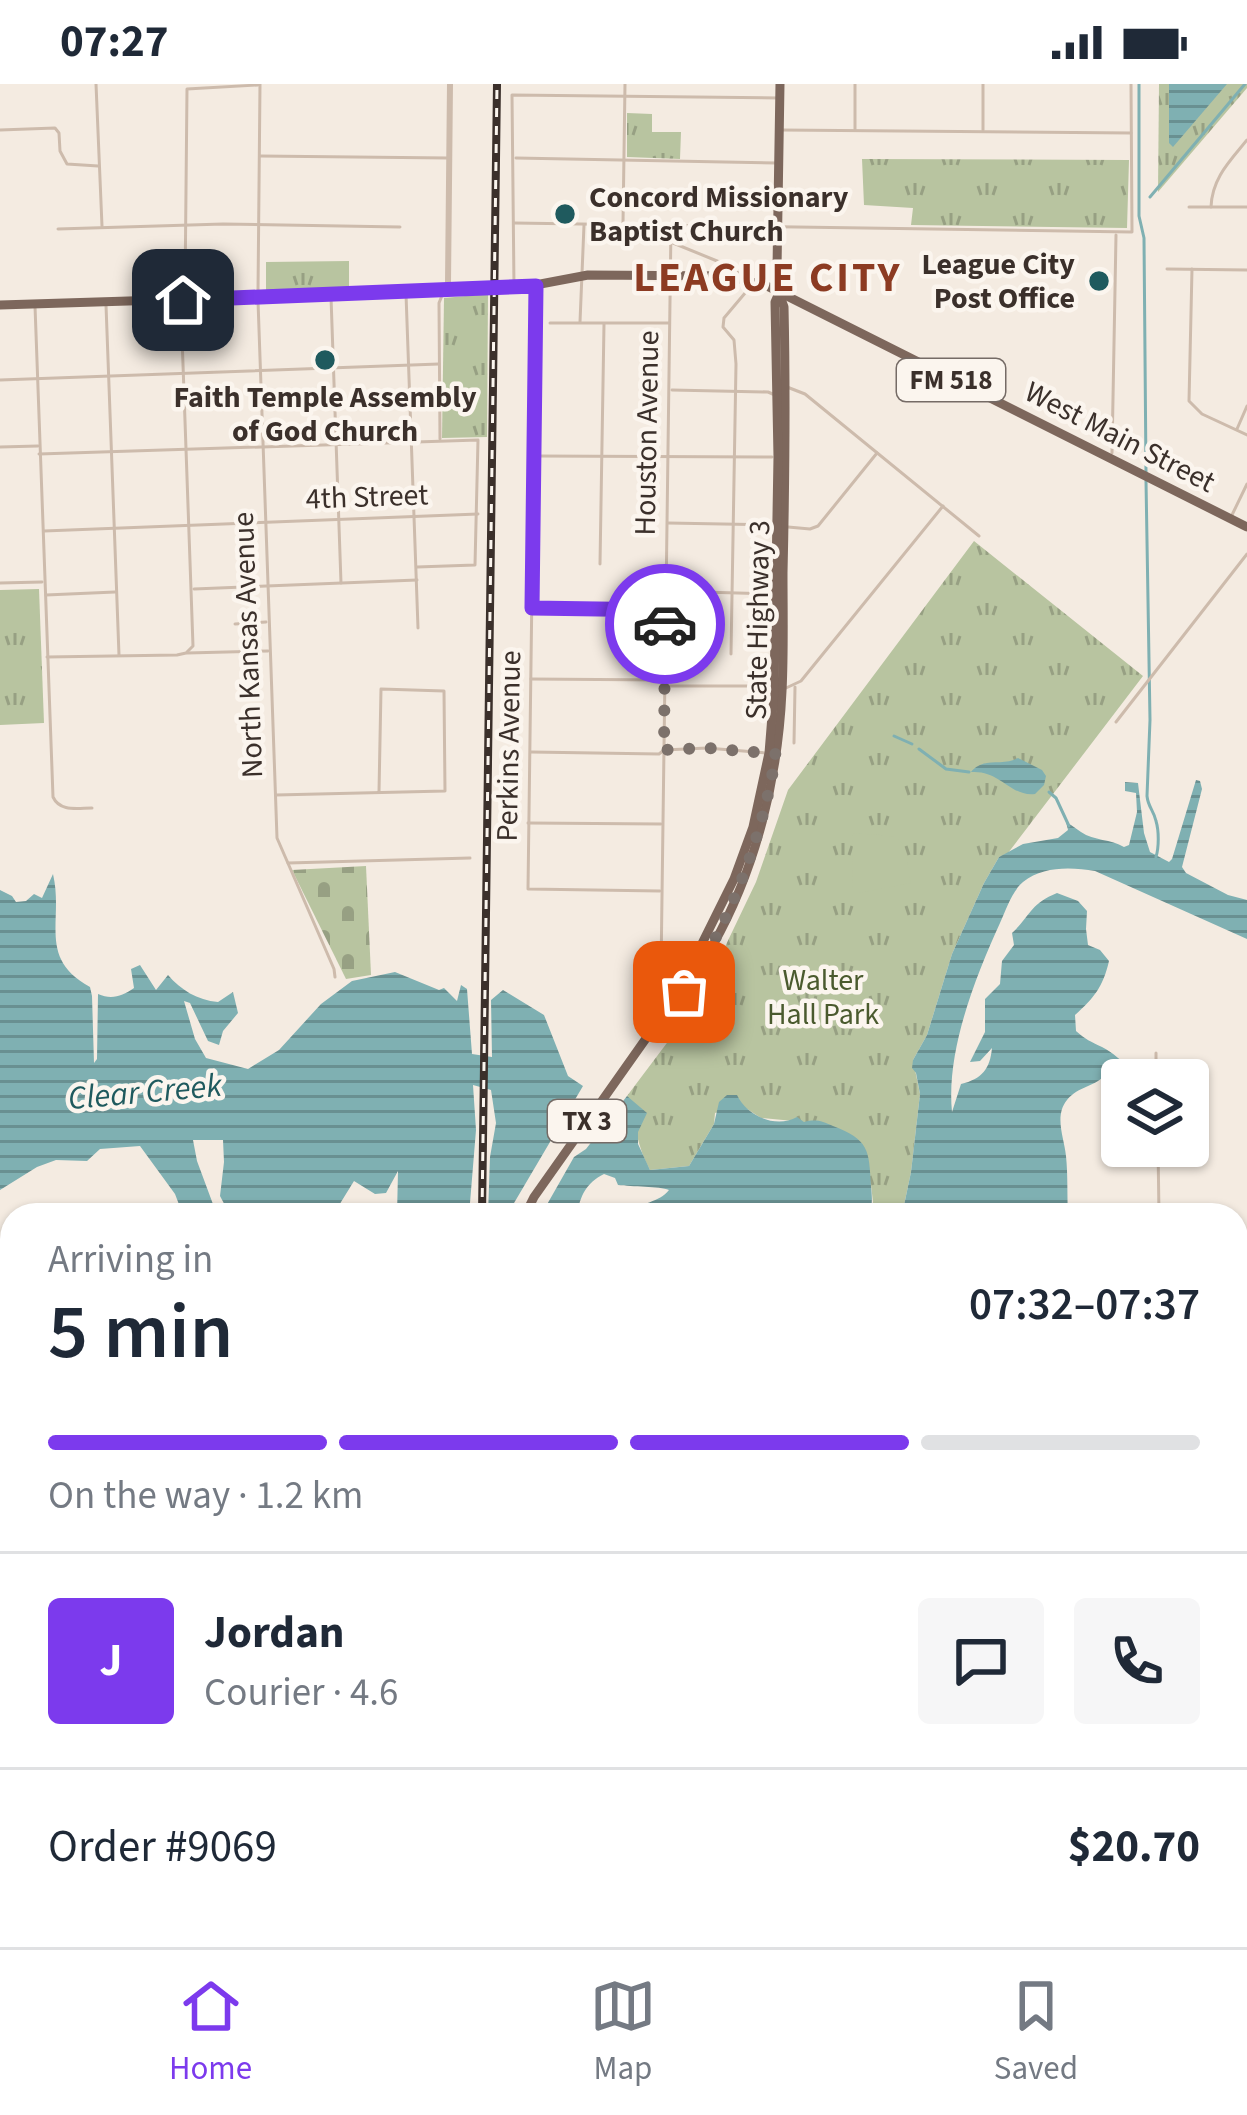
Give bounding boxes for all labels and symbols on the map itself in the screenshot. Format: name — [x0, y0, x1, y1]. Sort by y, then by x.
place label: Concord Missionary Baptist Church — [589, 176, 849, 253]
marker: Concord Missionary Baptist Church — [552, 201, 578, 227]
place label: League City Post Office — [921, 243, 1075, 320]
district label: LEAGUE CITY — [633, 248, 903, 308]
pin — [132, 249, 234, 351]
marker: League City Post Office — [1086, 268, 1112, 294]
street label: Houston Avenue — [624, 330, 670, 536]
marker: Faith Temple Assembly of God Church — [312, 347, 338, 373]
road number: FM 518 — [897, 359, 1005, 401]
street label: West Main Street — [1017, 371, 1223, 503]
place label: Faith Temple Assembly of God Church — [173, 376, 477, 453]
street label: 4th Street — [305, 473, 429, 521]
street label: North Kansas Avenue — [222, 511, 274, 779]
street label: State Highway 3 — [735, 520, 781, 720]
courier — [605, 564, 725, 684]
street label: Perkins Avenue — [486, 650, 532, 842]
pin — [633, 941, 735, 1043]
park label: Walter Hall Park — [767, 959, 879, 1036]
water label: Clear Creek — [66, 1062, 225, 1122]
road number: TX 3 — [548, 1100, 626, 1142]

